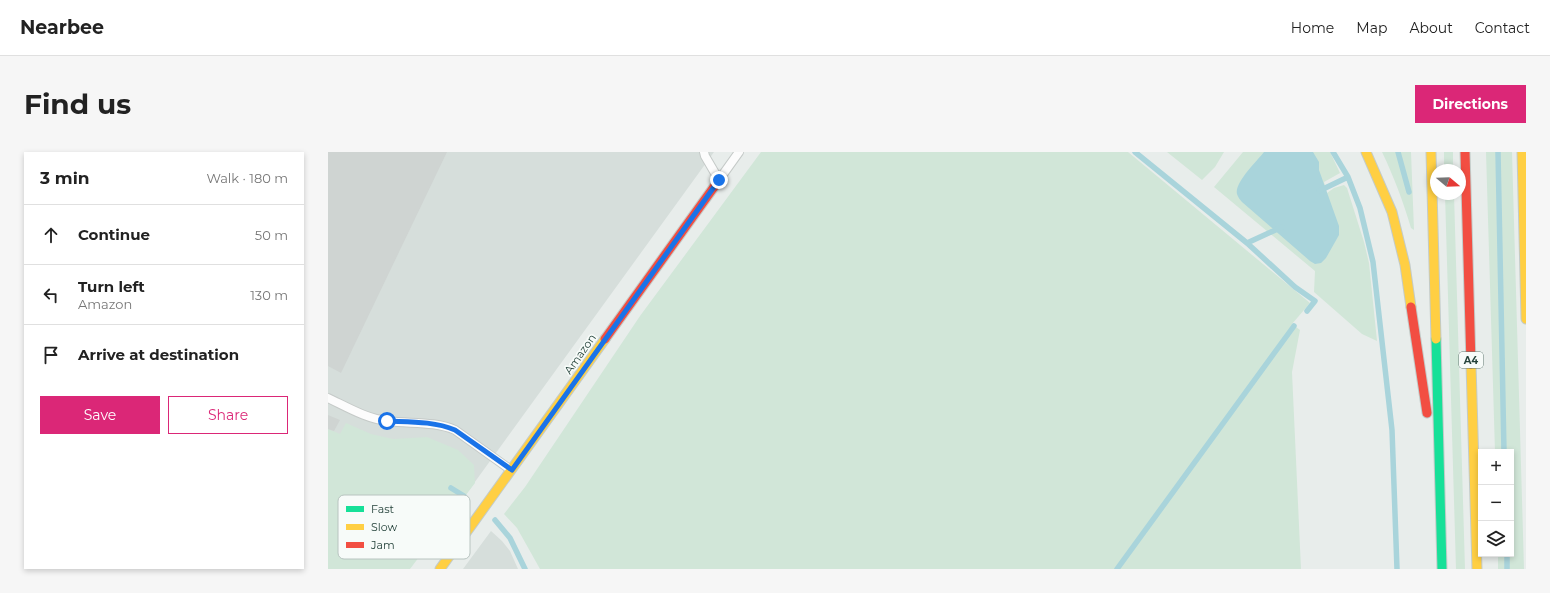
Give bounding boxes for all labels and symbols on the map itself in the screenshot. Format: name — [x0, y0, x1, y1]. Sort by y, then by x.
north arrow — [1430, 164, 1466, 200]
route end — [710, 171, 728, 189]
street label: Amazon — [561, 331, 599, 377]
road number: A4 — [1459, 352, 1483, 368]
route start — [378, 412, 396, 430]
legend — [338, 495, 470, 559]
text: Fast — [371, 502, 395, 516]
text: Slow — [371, 520, 397, 534]
text: Jam — [370, 538, 395, 552]

